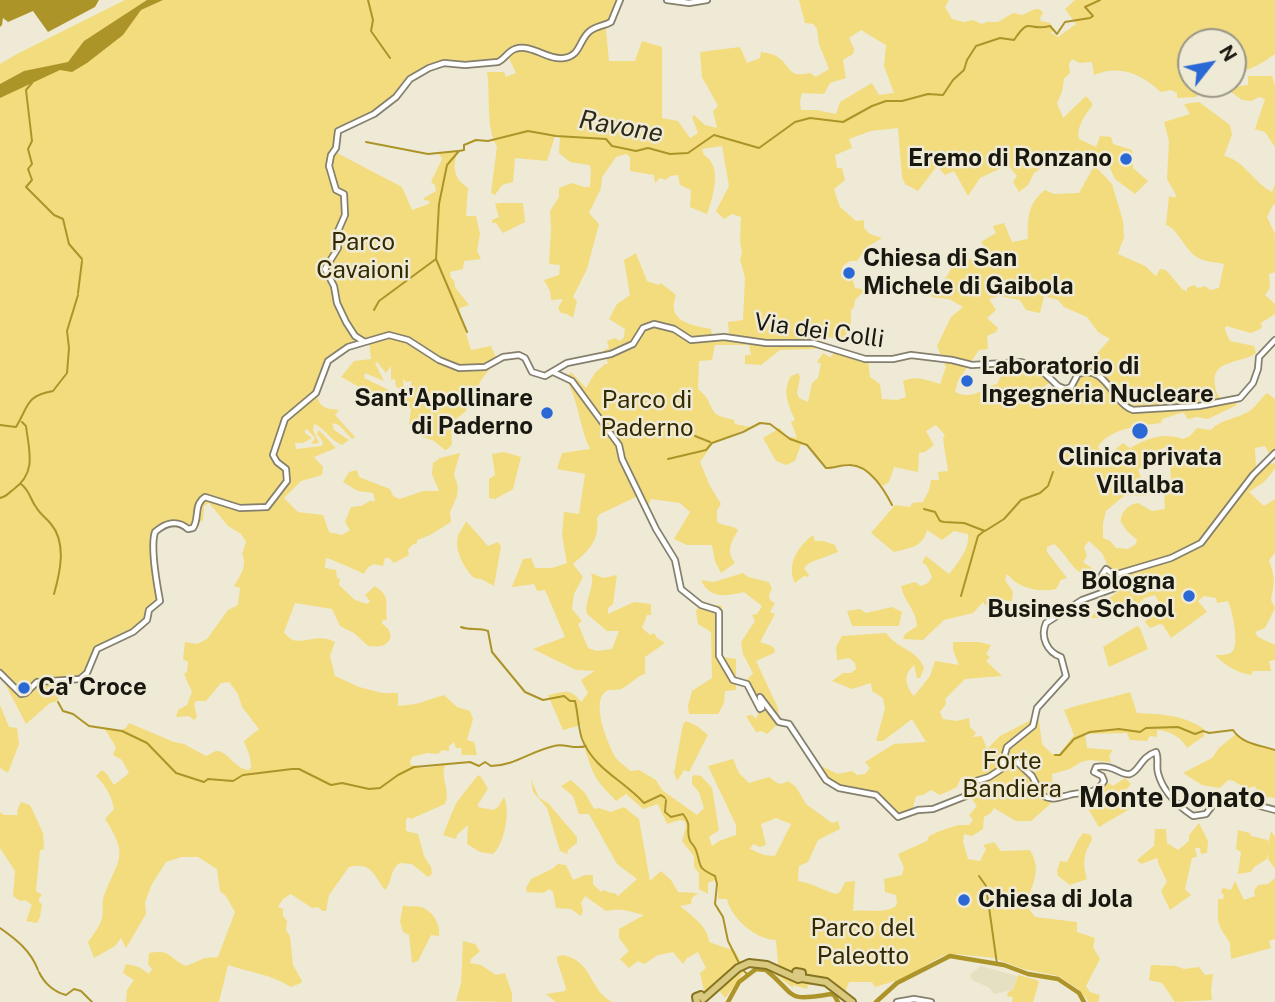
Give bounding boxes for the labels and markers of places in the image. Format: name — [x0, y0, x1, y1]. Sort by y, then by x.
place label: Eremo di Ronzano — [908, 145, 1112, 173]
marker: Eremo di Ronzano — [1118, 151, 1134, 167]
place label: Chiesa di San Michele di Gaibola — [863, 245, 1074, 301]
marker: Chiesa di San Michele di Gaibola — [841, 265, 857, 281]
place label: Laboratorio di Ingegneria Nucleare — [981, 353, 1214, 409]
marker: Laboratorio di Ingegneria Nucleare — [959, 373, 975, 389]
place label: Sant'Apollinare di Paderno — [354, 385, 533, 441]
marker: Sant'Apollinare di Paderno — [539, 405, 555, 421]
marker: Clinica privata Villalba — [1130, 421, 1150, 441]
place label: Clinica privata Villalba — [1058, 444, 1222, 500]
place label: Bologna Business School — [987, 568, 1175, 624]
marker: Bologna Business School — [1181, 588, 1197, 604]
place label: Ca' Croce — [38, 674, 147, 702]
marker: Ca' Croce — [16, 680, 32, 696]
place label: Chiesa di Jola — [978, 886, 1133, 914]
marker: Chiesa di Jola — [956, 892, 972, 908]

